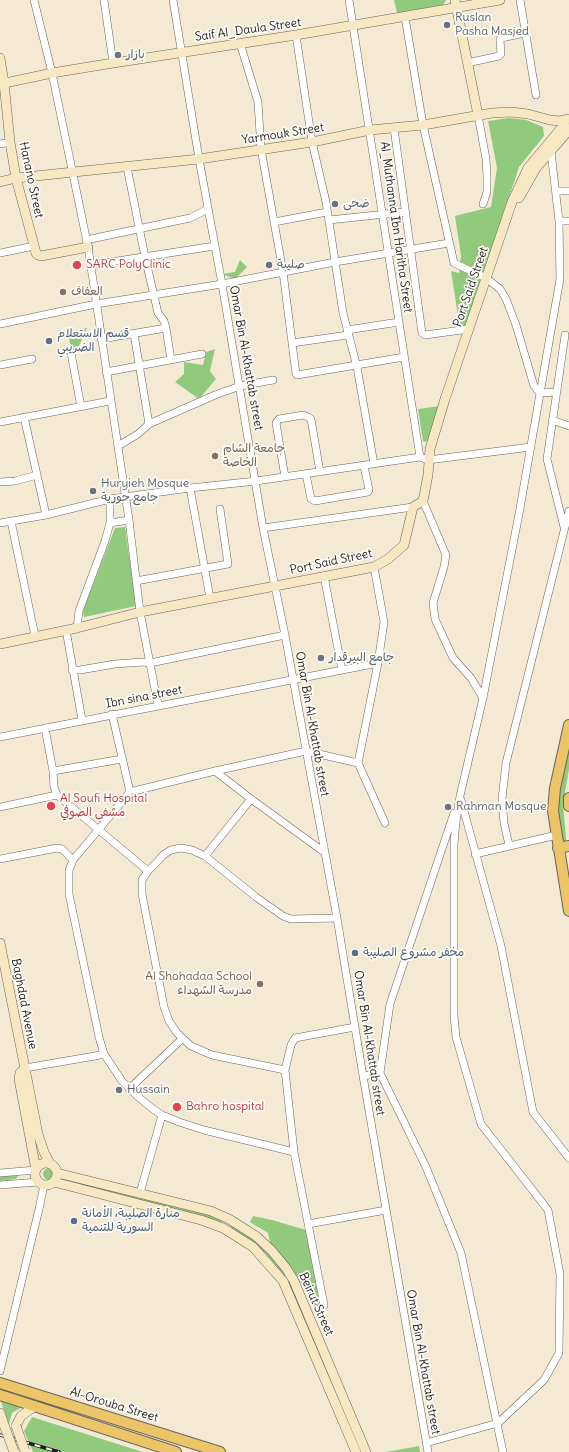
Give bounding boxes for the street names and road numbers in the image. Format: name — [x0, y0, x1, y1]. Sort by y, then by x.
street label: Saif Al_Daula Street — [194, 15, 302, 45]
street label: Yarmouk Street — [241, 120, 325, 148]
street label: Hanano Street — [16, 140, 46, 220]
street label: Al_Muthanna Ibn Haritha Street — [377, 140, 415, 314]
street label: Port Said Street — [451, 245, 491, 329]
street label: Omar Bin Al-Khattab street — [226, 284, 266, 432]
street label: Port Said Street — [289, 546, 373, 578]
street label: Omar Bin Al-Khattab street — [292, 650, 332, 798]
street label: Ibn sina street — [105, 683, 183, 711]
street label: Baghdad Avenue — [8, 957, 40, 1051]
street label: Omar Bin Al-Khattab street — [350, 969, 388, 1117]
street label: Beirut Street — [296, 1270, 336, 1338]
street label: Omar Bin Al-Khattab street — [403, 1288, 443, 1436]
street label: Al-Orouba Street — [68, 1385, 160, 1425]

